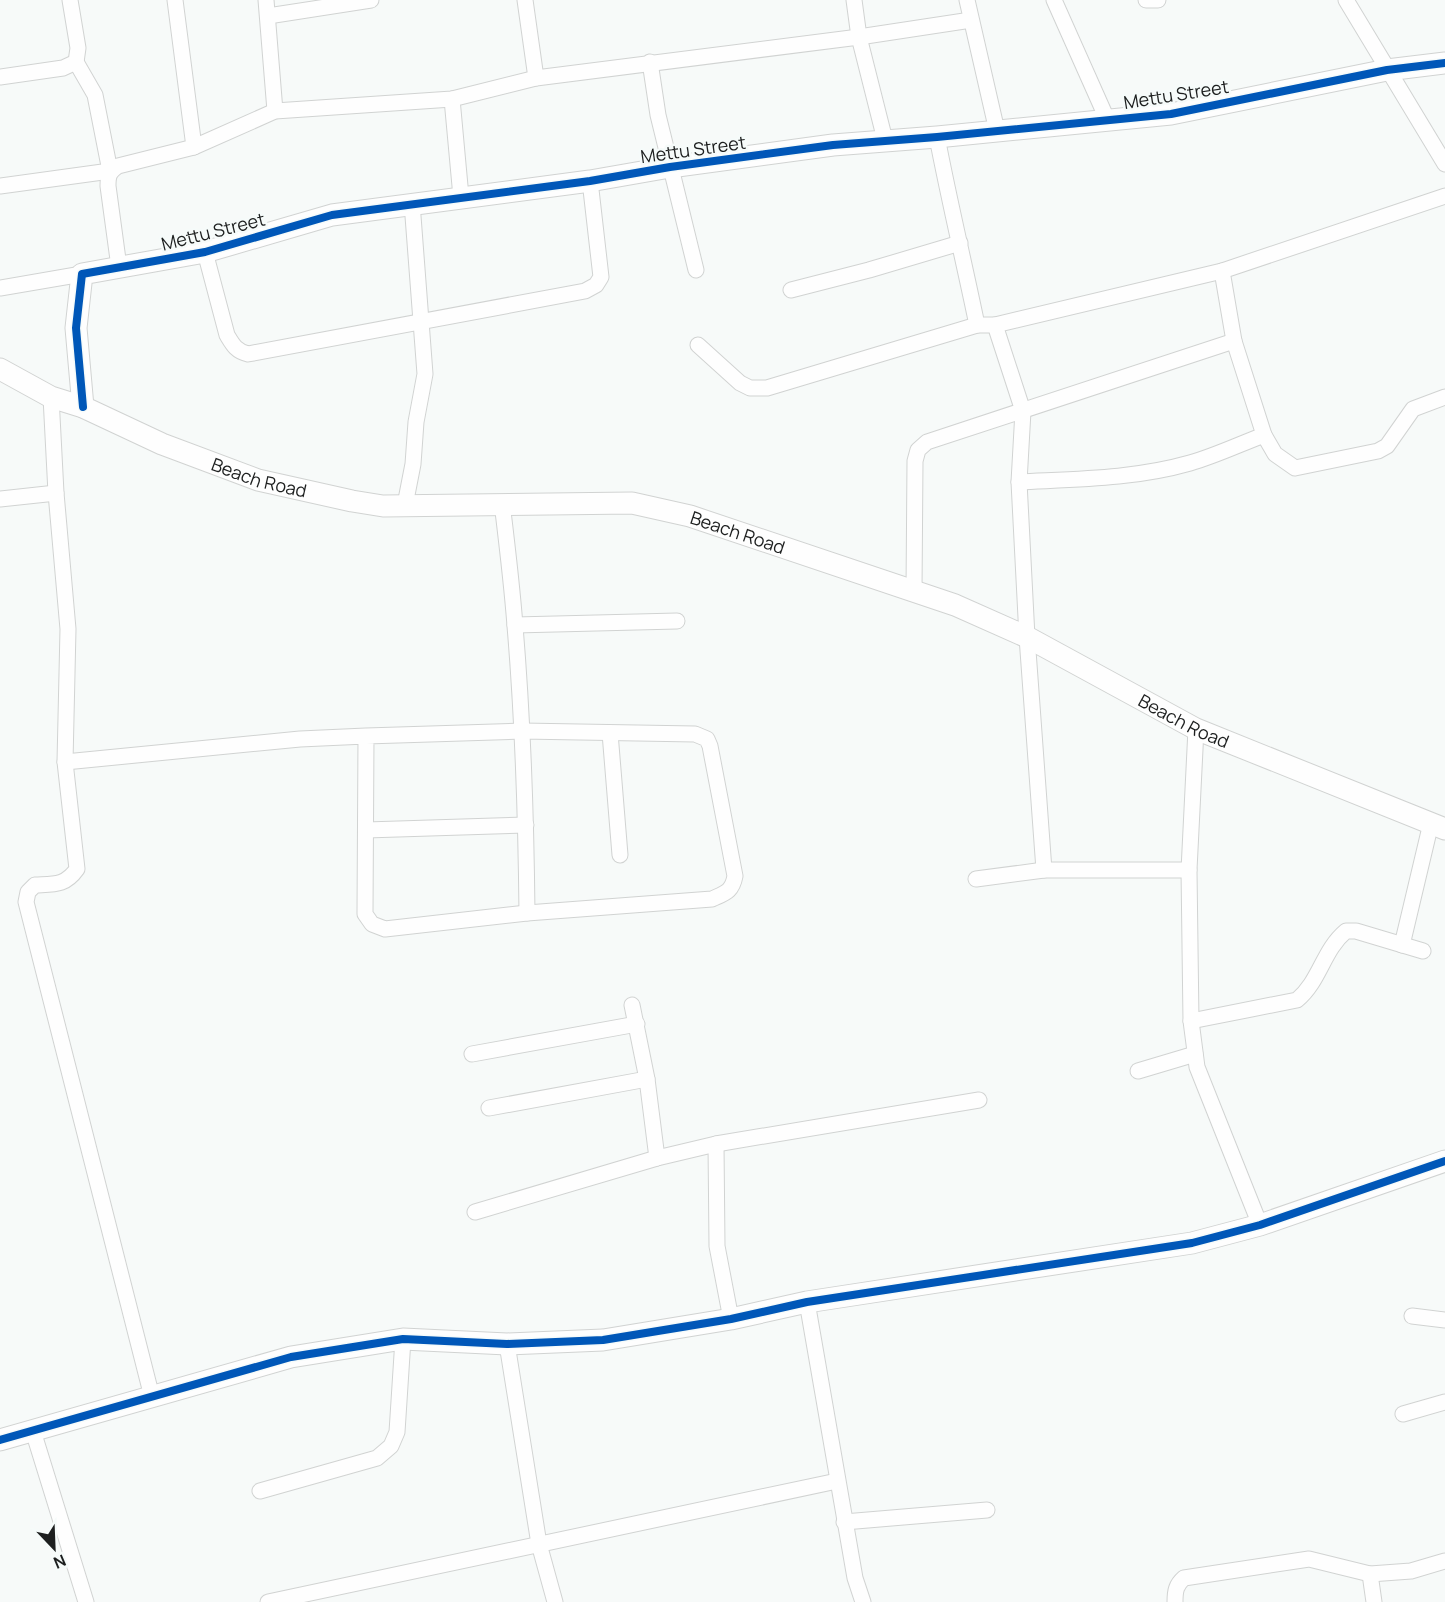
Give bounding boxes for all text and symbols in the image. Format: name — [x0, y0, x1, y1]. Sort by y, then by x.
street label: Mettu Street — [1122, 74, 1230, 114]
street label: Mettu Street — [639, 130, 747, 168]
street label: Mettu Street — [159, 207, 267, 255]
street label: Beach Road — [208, 452, 309, 503]
street label: Beach Road — [687, 505, 788, 559]
street label: Beach Road — [1134, 688, 1233, 753]
north arrow — [24, 1518, 84, 1578]
text: N — [50, 1549, 69, 1574]

